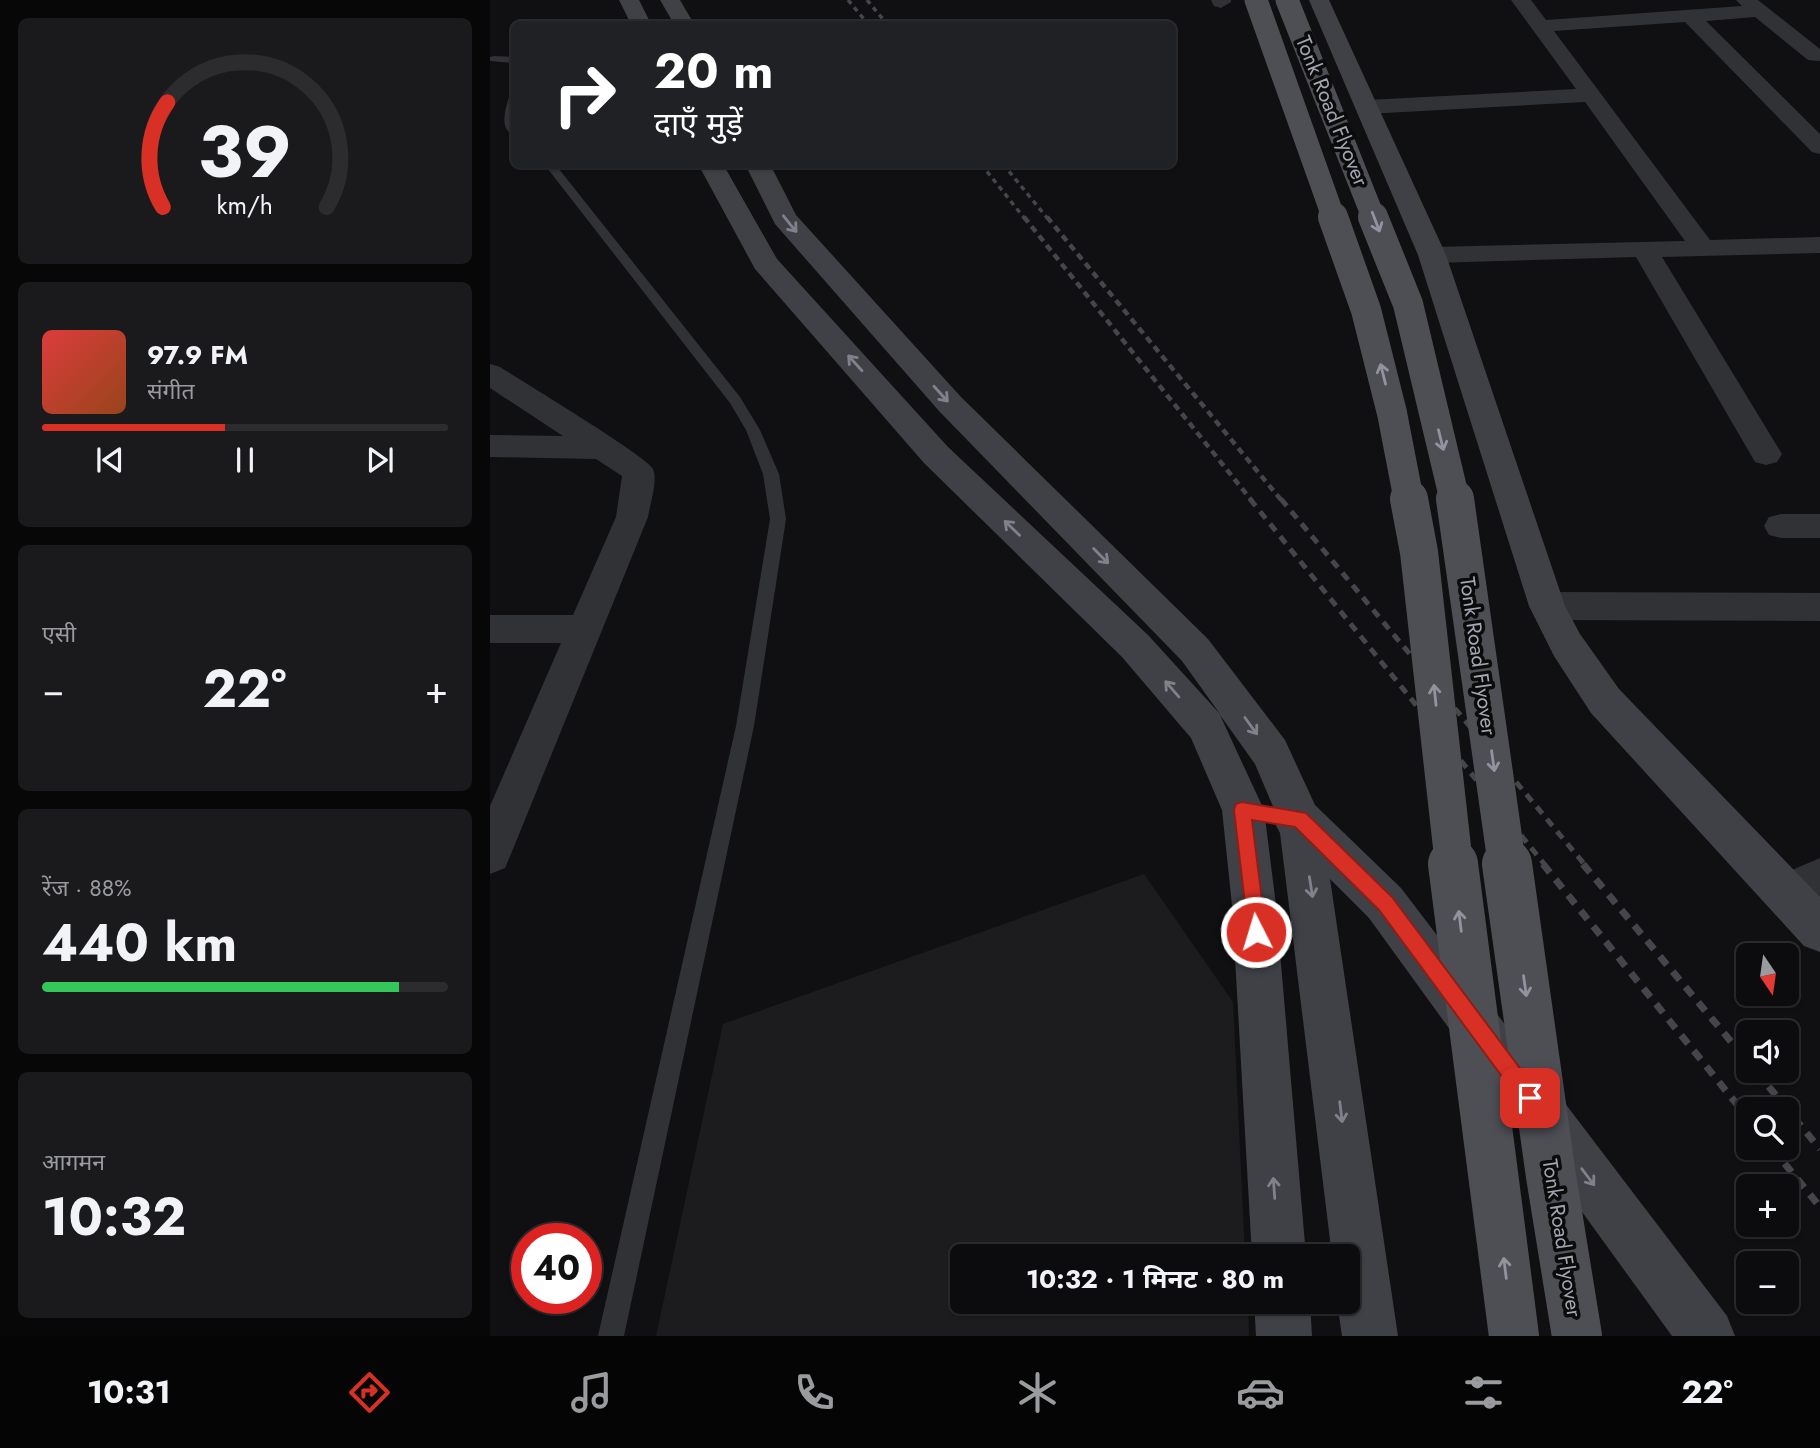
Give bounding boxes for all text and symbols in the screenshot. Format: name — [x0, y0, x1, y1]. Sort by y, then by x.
street label: Tonk Road Flyover — [1288, 31, 1376, 191]
text: 20 m — [654, 36, 773, 106]
icon: right — [539, 49, 630, 140]
text: 39 — [198, 99, 292, 204]
text: दाएँ मुड़ें — [654, 101, 743, 147]
text: km/h — [217, 187, 273, 223]
one-way arrow — [1371, 211, 1383, 233]
one-way arrow — [783, 214, 798, 232]
text: 97.9 FM — [147, 336, 248, 374]
one-way arrow — [847, 354, 863, 372]
one-way arrow — [1376, 363, 1389, 386]
text: संगीत — [147, 374, 195, 408]
one-way arrow — [933, 385, 949, 403]
one-way arrow — [1434, 428, 1448, 451]
icon: previous — [91, 441, 129, 479]
icon: pause — [226, 441, 264, 479]
icon: next — [361, 441, 399, 479]
one-way arrow — [1004, 519, 1021, 536]
one-way arrow — [1092, 547, 1109, 564]
street label: Tonk Road Flyover — [1452, 575, 1504, 738]
text: एसी — [42, 617, 76, 651]
text: 22° — [203, 651, 286, 727]
text: − — [42, 662, 64, 717]
text: + — [425, 662, 448, 717]
one-way arrow — [1164, 680, 1180, 698]
one-way arrow — [1428, 684, 1441, 707]
one-way arrow — [1244, 716, 1258, 735]
one-way arrow — [1487, 749, 1500, 772]
text: रेंज · 88% — [42, 871, 132, 905]
one-way arrow — [1305, 875, 1318, 897]
position arrow — [1219, 895, 1293, 969]
text: 440 km — [42, 905, 237, 981]
one-way arrow — [1453, 910, 1466, 933]
north arrow — [1736, 943, 1799, 1006]
map controls — [1736, 943, 1799, 1314]
one-way arrow — [1518, 975, 1531, 997]
button: sound — [1736, 1020, 1799, 1083]
pin — [1500, 1068, 1560, 1128]
icon: arrive — [1511, 1079, 1549, 1117]
button: search — [1736, 1097, 1799, 1160]
one-way arrow — [1334, 1100, 1347, 1123]
text: आगमन — [42, 1145, 105, 1179]
street label: Tonk Road Flyover — [1535, 1157, 1589, 1320]
one-way arrow — [1581, 1167, 1596, 1185]
button: + — [1736, 1174, 1799, 1237]
one-way arrow — [1267, 1178, 1280, 1200]
text: 10:32 — [42, 1179, 186, 1255]
speed limit sign: 40 — [511, 1223, 602, 1314]
button: − — [1736, 1251, 1799, 1314]
one-way arrow — [1499, 1257, 1512, 1280]
text: 10:32 · 1 मिनट · 80 m — [1026, 1260, 1284, 1298]
icon: directions — [345, 1368, 394, 1417]
icon: music — [567, 1368, 616, 1417]
icon: phone — [790, 1368, 839, 1417]
icon: climate — [1013, 1368, 1062, 1417]
icon: car — [1236, 1368, 1285, 1417]
icon: filters — [1459, 1368, 1508, 1417]
text: 10:31 — [87, 1369, 171, 1415]
text: 22° — [1682, 1369, 1733, 1415]

